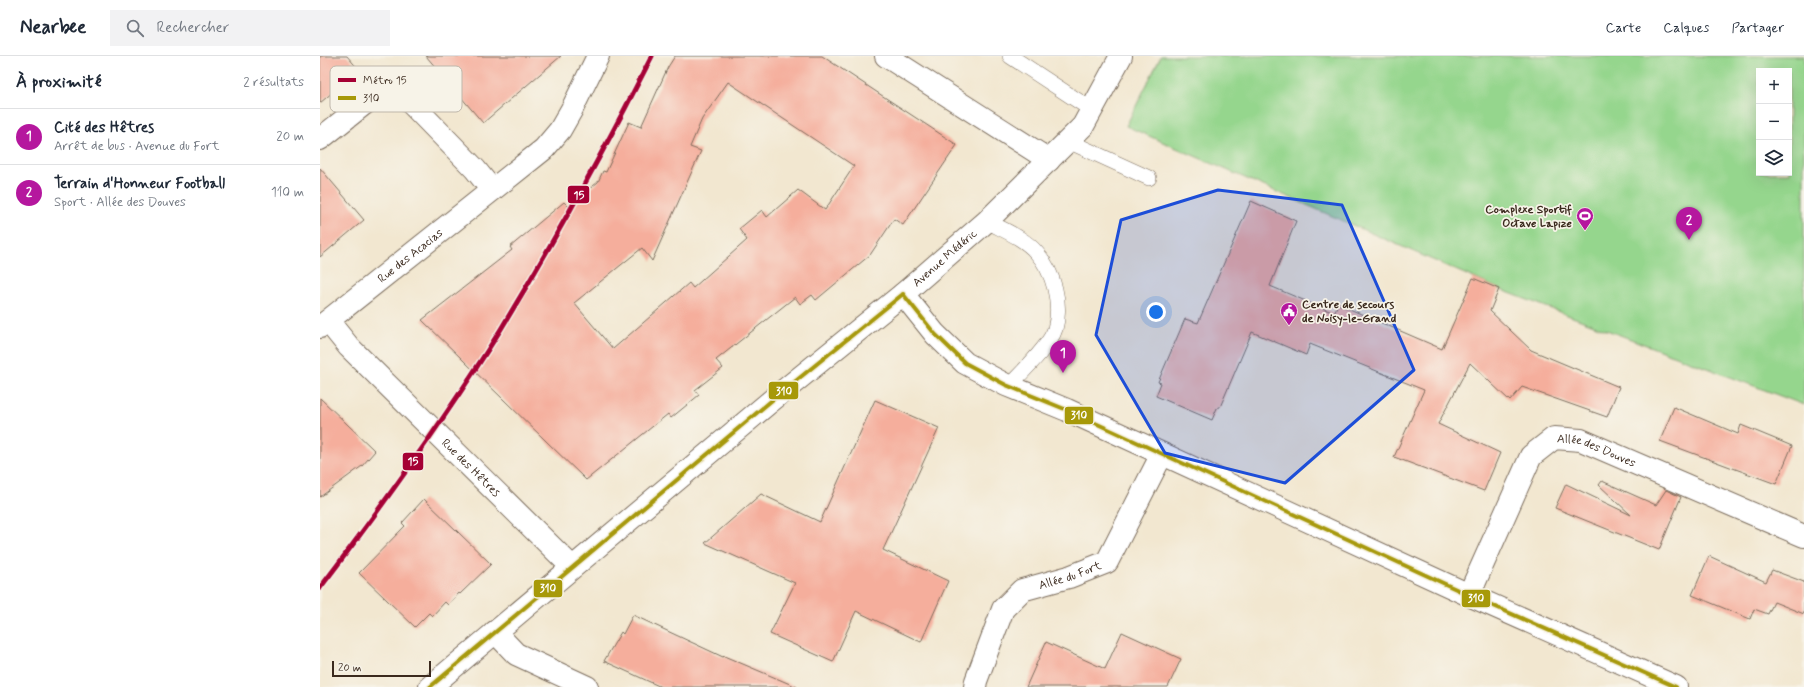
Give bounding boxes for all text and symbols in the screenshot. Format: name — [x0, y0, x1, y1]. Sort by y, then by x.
search box — [110, 10, 390, 46]
text: Nearbee — [20, 15, 86, 40]
icon: search — [124, 17, 146, 39]
text: Rechercher — [156, 18, 229, 38]
text: Carte — [1605, 19, 1641, 37]
text: Calques — [1663, 19, 1709, 37]
text: Partager — [1731, 19, 1784, 37]
legend — [330, 66, 462, 112]
map controls — [1756, 68, 1792, 176]
button: + — [1756, 68, 1792, 104]
text: À proximité — [16, 71, 101, 93]
text: 2 résultats — [243, 74, 304, 91]
text: Métro 15 — [363, 74, 407, 88]
text: 310 — [363, 92, 379, 106]
button: − — [1756, 104, 1792, 140]
text: Cité des Hêtres — [54, 118, 154, 138]
text: 1 — [26, 128, 32, 145]
text: 20 m — [276, 128, 304, 145]
text: Arrêt de bus · Avenue du Fort — [54, 138, 219, 155]
button: layers — [1756, 140, 1792, 176]
text: Terrain d'Honneur Football — [54, 174, 225, 194]
text: 2 — [26, 184, 32, 201]
text: 110 m — [271, 184, 304, 201]
line badge: 15 — [567, 185, 590, 204]
text: 15 — [574, 189, 585, 203]
text: Sport · Allée des Douves — [54, 194, 186, 211]
place label: Complexe Sportif Octave Lapize — [1485, 202, 1573, 232]
sports icon: Complexe Sportif Octave Lapize — [1575, 206, 1595, 231]
pin: 2 — [1676, 207, 1702, 240]
street label: Rue des Acacias — [375, 225, 447, 287]
street label: Avenue Médéric — [910, 226, 981, 291]
place label: Centre de secours de Noisy-le-Grand — [1302, 297, 1397, 327]
public building icon: Centre de secours de Noisy-le-Grand — [1279, 301, 1299, 326]
your location — [1146, 302, 1166, 322]
pin: 1 — [1050, 340, 1076, 373]
line badge: 310 — [768, 381, 799, 400]
text: 310 — [776, 385, 793, 399]
line badge: 310 — [1064, 406, 1094, 425]
text: 310 — [1071, 409, 1088, 423]
street label: Allée des Douves — [1556, 431, 1638, 472]
street label: Rue des Hêtres — [438, 436, 504, 501]
line badge: 15 — [402, 452, 424, 471]
text: 15 — [408, 455, 419, 469]
street label: Allée du Fort — [1037, 558, 1104, 594]
line badge: 310 — [533, 579, 563, 598]
text: 310 — [540, 582, 557, 596]
line badge: 310 — [1461, 589, 1491, 608]
text: 310 — [1468, 592, 1485, 606]
scale bar — [332, 659, 431, 678]
text: 20 m — [338, 661, 361, 675]

